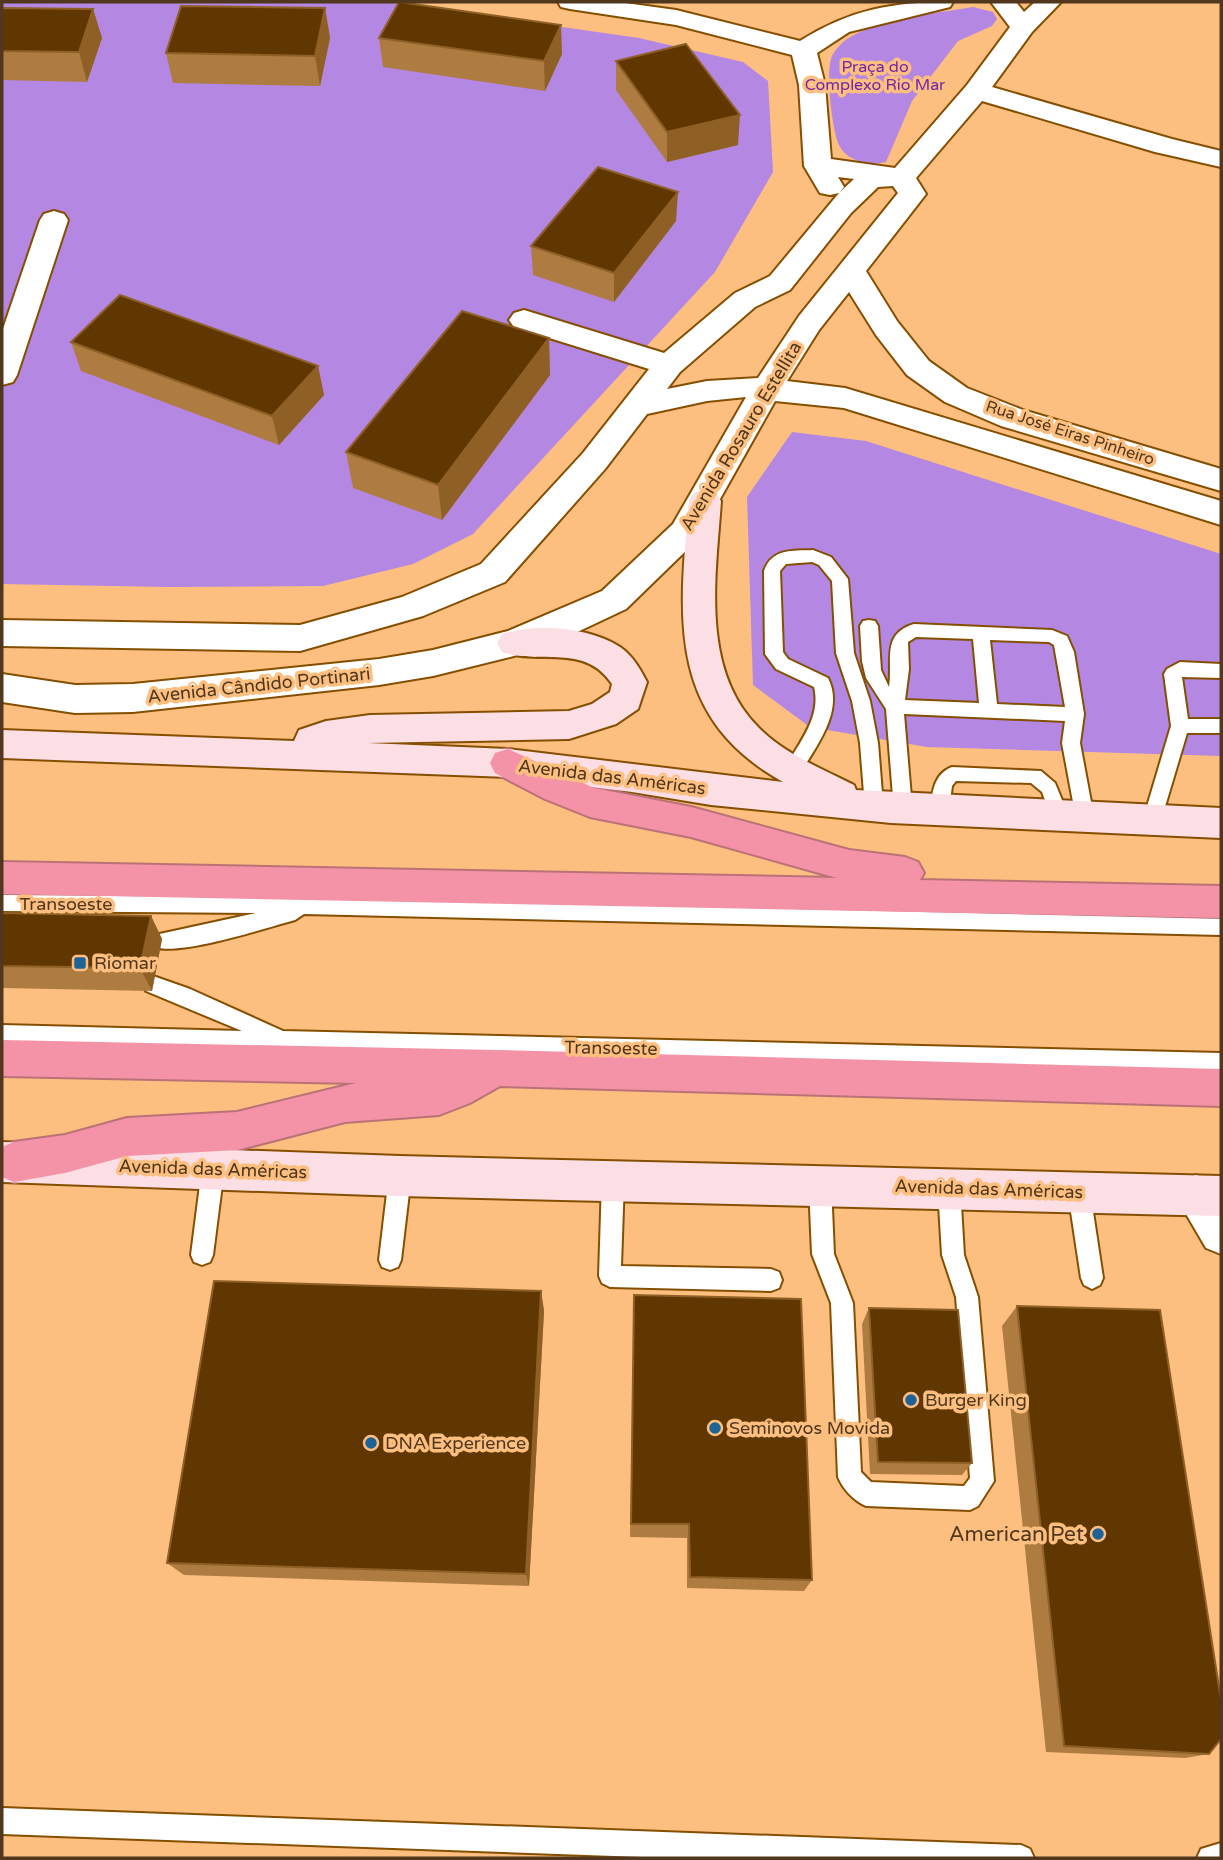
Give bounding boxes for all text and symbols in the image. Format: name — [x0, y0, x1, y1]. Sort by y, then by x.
park label: Praça do Complexo Rio Mar — [805, 57, 946, 95]
street label: Avenida Rosauro Estellita — [676, 337, 806, 535]
street label: Rua José Eiras Pinheiro — [983, 396, 1157, 470]
street label: Avenida Cândido Portinari — [147, 662, 371, 708]
street label: Avenida das Américas — [517, 755, 707, 799]
street label: Transoeste — [19, 893, 113, 915]
place label: Riomar — [94, 952, 156, 974]
marker: Riomar — [72, 955, 88, 971]
street label: Transoeste — [564, 1036, 658, 1060]
street label: Avenida das Américas — [118, 1155, 308, 1183]
street label: Avenida das Américas — [894, 1175, 1084, 1203]
place label: Burger King — [925, 1389, 1027, 1411]
marker: Burger King — [903, 1392, 919, 1408]
place label: Seminovos Movida — [729, 1417, 890, 1439]
marker: Seminovos Movida — [707, 1420, 723, 1436]
place label: DNA Experience — [385, 1432, 526, 1454]
marker: DNA Experience — [363, 1435, 379, 1451]
place label: American Pet — [949, 1522, 1084, 1547]
marker: American Pet — [1090, 1526, 1106, 1542]

